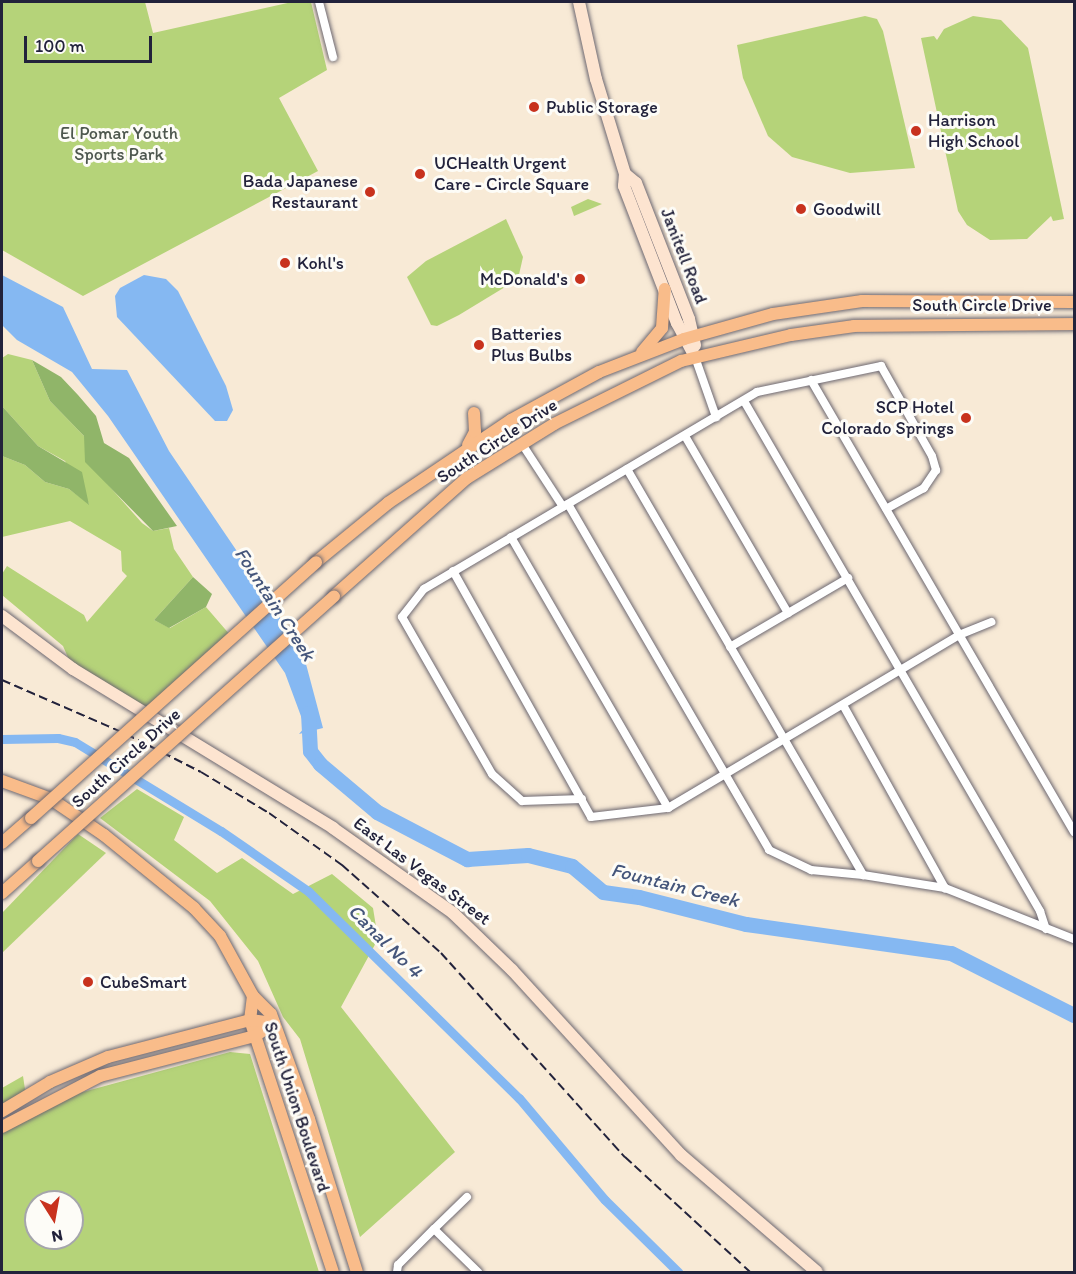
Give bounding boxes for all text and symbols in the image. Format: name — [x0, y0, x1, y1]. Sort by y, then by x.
scale bar — [27, 24, 154, 62]
text: 100 m — [35, 35, 85, 57]
place label: Public Storage — [546, 96, 657, 118]
marker: Public Storage — [527, 100, 541, 114]
place label: Harrison High School — [928, 110, 1019, 152]
park label: El Pomar Youth Sports Park — [61, 123, 177, 166]
marker: Harrison High School — [909, 124, 923, 138]
place label: UCHealth Urgent Care - Circle Square — [434, 153, 589, 195]
marker: UCHealth Urgent Care - Circle Square — [411, 165, 429, 183]
place label: Bada Japanese Restaurant — [243, 171, 358, 213]
marker: Bada Japanese Restaurant — [363, 185, 377, 199]
place label: Goodwill — [813, 198, 881, 220]
marker: Goodwill — [794, 202, 808, 216]
street label: Janitell Road — [656, 205, 712, 307]
place label: Kohl's — [297, 252, 344, 274]
marker: Kohl's — [278, 256, 292, 270]
place label: McDonald's — [480, 268, 568, 290]
marker: McDonald's — [573, 272, 587, 286]
street label: South Circle Drive — [913, 294, 1051, 316]
place label: Batteries Plus Bulbs — [491, 324, 573, 366]
marker: Batteries Plus Bulbs — [472, 338, 486, 352]
street label: South Circle Drive — [433, 394, 561, 488]
place label: SCP Hotel Colorado Springs — [821, 397, 954, 440]
marker: SCP Hotel Colorado Springs — [959, 411, 973, 425]
water label: Fountain Creek — [229, 543, 321, 665]
street label: South Circle Drive — [67, 703, 185, 813]
street label: East Las Vegas Street — [350, 813, 494, 929]
water label: Fountain Creek — [609, 858, 741, 912]
water label: Canal No 4 — [343, 899, 427, 983]
place label: CubeSmart — [100, 971, 187, 993]
marker: CubeSmart — [81, 975, 95, 989]
street label: South Union Boulevard — [259, 1019, 335, 1195]
north arrow — [24, 1190, 84, 1250]
text: N — [50, 1226, 64, 1247]

